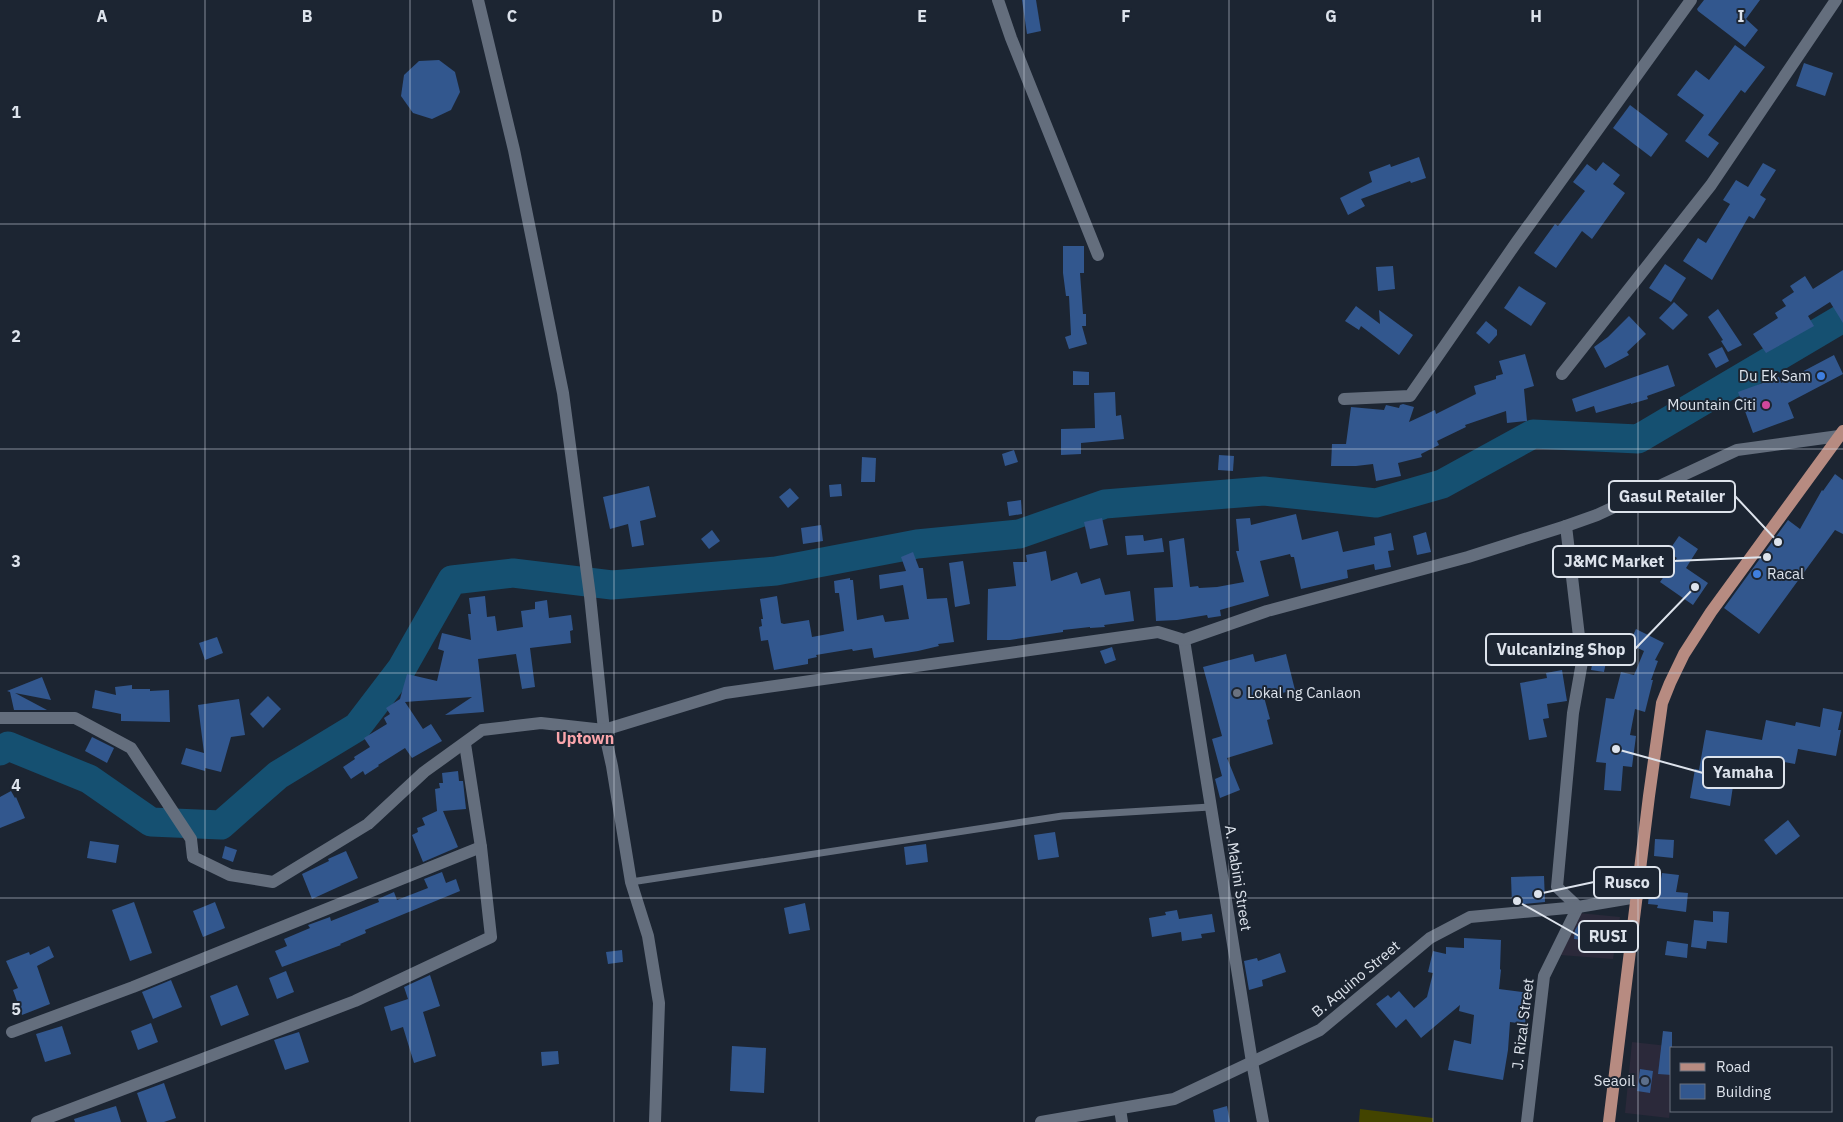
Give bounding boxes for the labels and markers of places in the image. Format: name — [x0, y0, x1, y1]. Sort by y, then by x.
place label: Du Ek Sam — [1739, 366, 1811, 385]
marker: Du Ek Sam — [1815, 370, 1827, 382]
place label: Mountain Citi — [1667, 395, 1756, 414]
marker: Mountain Citi — [1760, 399, 1772, 411]
callout: Gasul Retailer — [1609, 481, 1735, 512]
callout: J&MC Market — [1553, 546, 1674, 577]
place label: Racal — [1767, 564, 1804, 583]
marker: Racal — [1751, 568, 1763, 580]
callout: Vulcanizing Shop — [1486, 634, 1635, 665]
place label: Lokal ng Canlaon — [1247, 683, 1361, 702]
marker: Lokal ng Canlaon — [1231, 687, 1243, 699]
callout: Yamaha — [1703, 757, 1784, 788]
callout: Rusco — [1594, 867, 1660, 898]
callout: RUSI — [1579, 921, 1638, 952]
place label: Seaoil — [1594, 1071, 1635, 1090]
marker: Seaoil — [1639, 1075, 1651, 1087]

